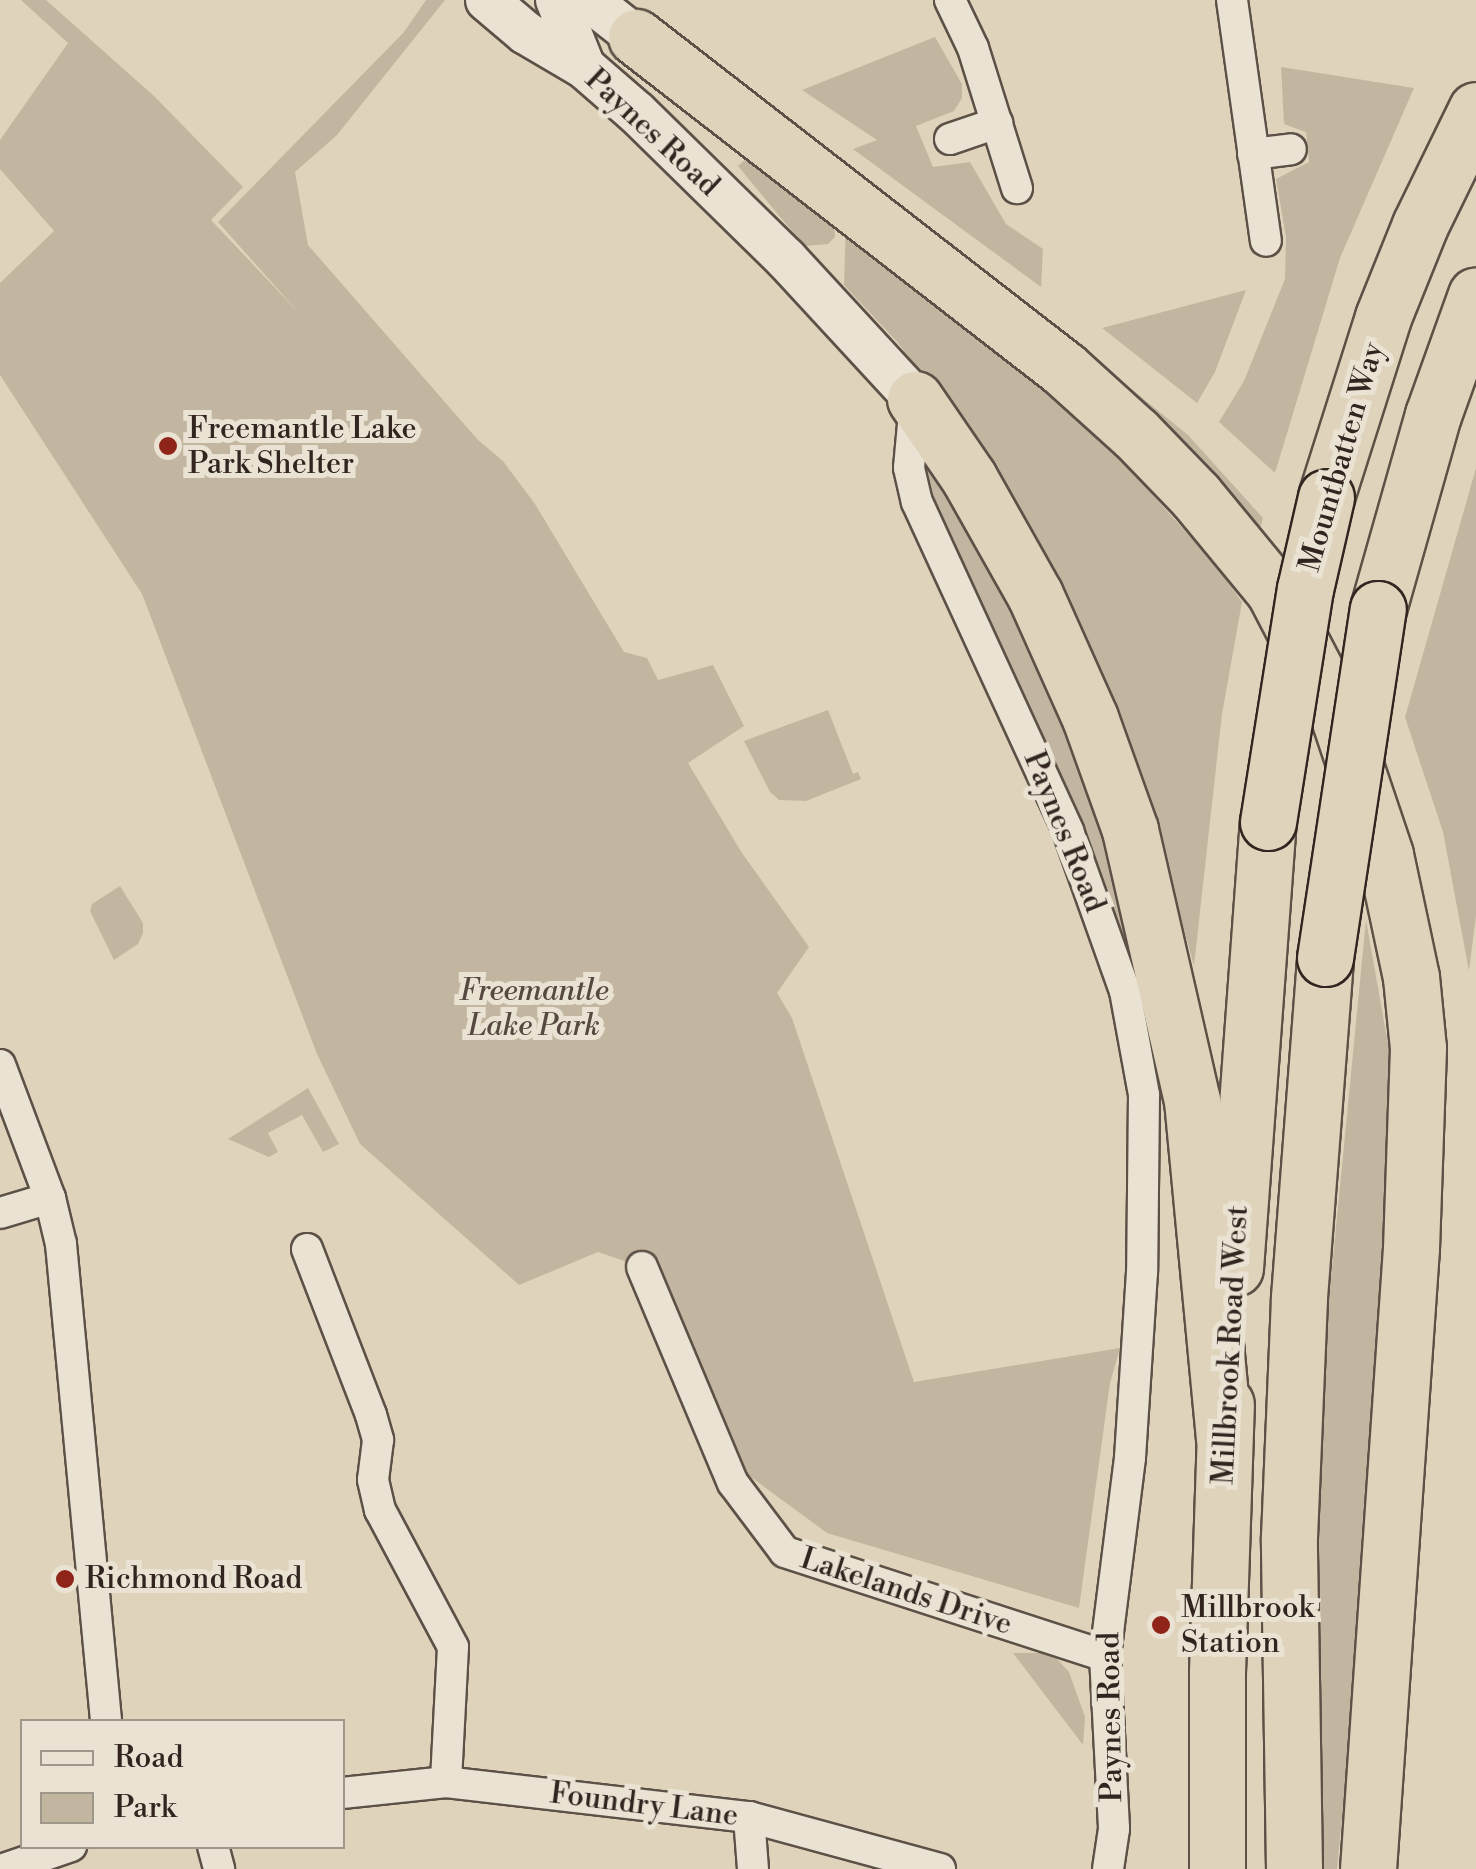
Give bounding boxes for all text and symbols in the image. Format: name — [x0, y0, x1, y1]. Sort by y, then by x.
street label: Paynes Road — [577, 62, 727, 204]
street label: Mountbatten Way — [1292, 338, 1392, 576]
place label: Freemantle Lake Park Shelter — [188, 411, 417, 482]
marker: Freemantle Lake Park Shelter — [157, 435, 179, 457]
street label: Paynes Road — [1015, 746, 1113, 918]
park label: Freemantle Lake Park — [459, 973, 609, 1044]
street label: Millbrook Road West — [1206, 1204, 1256, 1486]
street label: Lakelands Drive — [796, 1541, 1016, 1643]
place label: Richmond Road — [85, 1561, 302, 1597]
marker: Richmond Road — [54, 1568, 76, 1590]
place label: Millbrook Station — [1181, 1590, 1314, 1660]
marker: Millbrook Station — [1150, 1614, 1172, 1636]
street label: Paynes Road — [1092, 1631, 1130, 1803]
legend — [20, 1719, 345, 1849]
text: Road — [114, 1739, 184, 1777]
street label: Foundry Lane — [548, 1776, 740, 1834]
text: Park — [114, 1789, 176, 1827]

